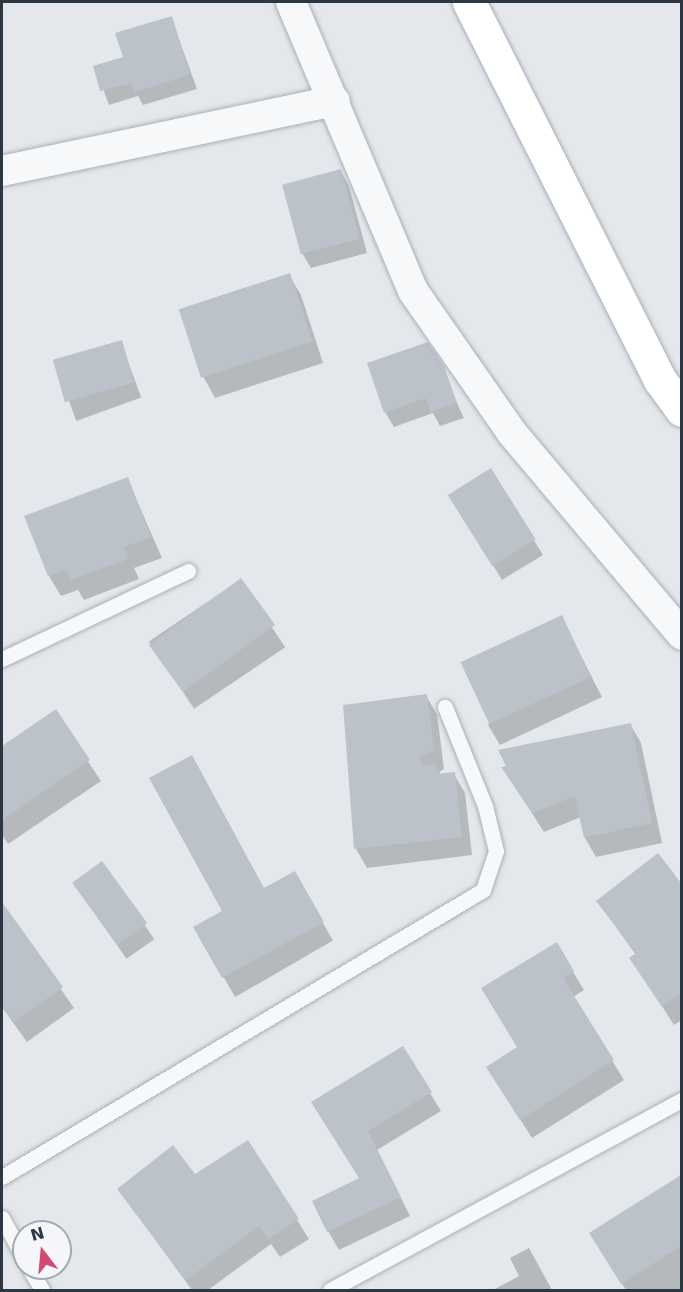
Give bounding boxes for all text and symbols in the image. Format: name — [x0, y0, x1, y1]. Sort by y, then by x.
north arrow — [12, 1220, 72, 1280]
text: N — [28, 1223, 46, 1245]

